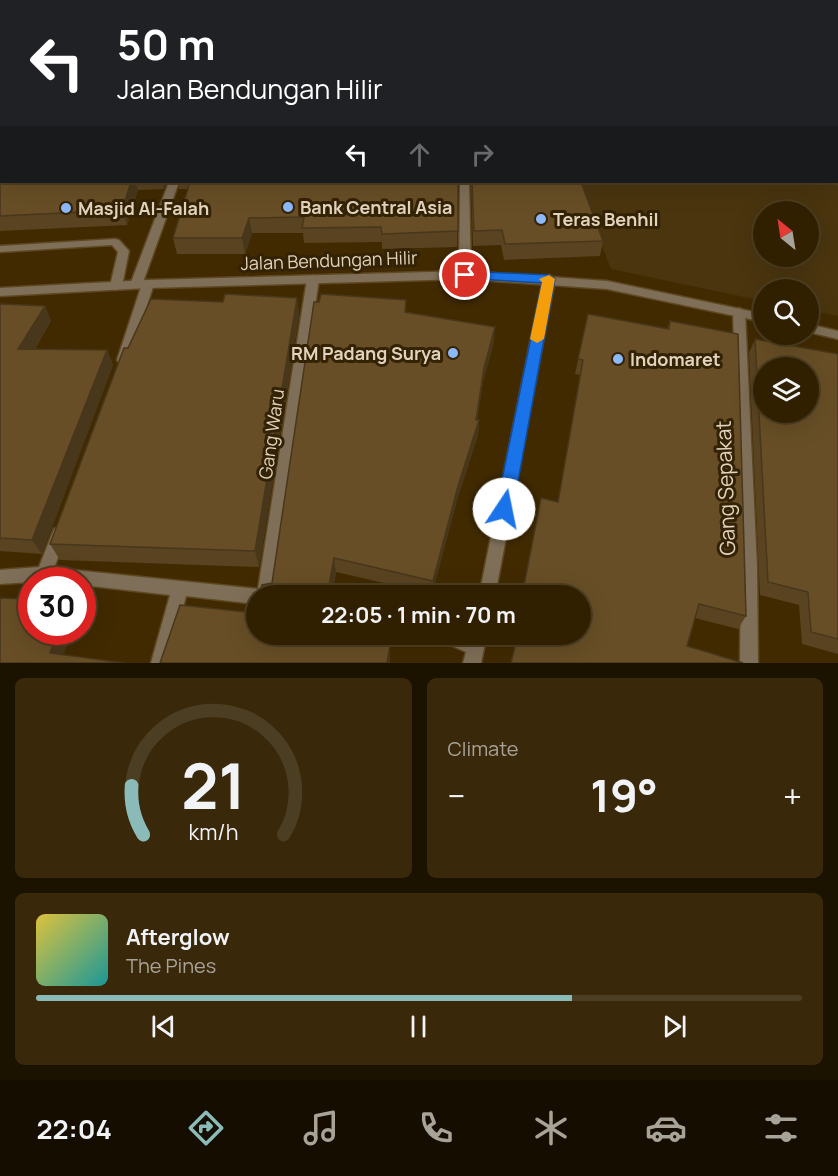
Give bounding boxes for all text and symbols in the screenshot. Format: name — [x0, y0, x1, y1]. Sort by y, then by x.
text: 50 m — [117, 15, 215, 73]
icon: left — [18, 24, 96, 102]
text: Jalan Bendungan Hilir — [117, 70, 383, 107]
icon: left — [340, 138, 373, 171]
icon: ahead — [403, 138, 436, 171]
icon: right — [466, 138, 499, 171]
place label: Bank Central Asia — [300, 195, 452, 219]
place label: Masjid Al-Falah — [78, 196, 209, 220]
marker: Bank Central Asia — [281, 200, 295, 214]
marker: Masjid Al-Falah — [59, 201, 73, 215]
north arrow — [753, 201, 819, 267]
map controls — [753, 201, 819, 423]
place label: Teras Benhil — [553, 207, 659, 231]
marker: Teras Benhil — [534, 212, 548, 226]
street label: Jalan Bendungan Hilir — [240, 245, 418, 275]
pin — [439, 249, 490, 300]
icon: arrive — [448, 258, 481, 291]
button: search — [753, 279, 819, 345]
place label: RM Padang Surya — [291, 341, 441, 365]
marker: RM Padang Surya — [446, 346, 460, 360]
place label: Indomaret — [630, 347, 721, 371]
marker: Indomaret — [611, 352, 625, 366]
button: layers — [753, 357, 819, 423]
street label: Gang Waru — [253, 387, 289, 481]
street label: Gang Sepakat — [709, 420, 741, 556]
position arrow — [472, 477, 536, 541]
speed limit sign: 30 — [18, 567, 96, 645]
text: 22:05 · 1 min · 70 m — [321, 600, 516, 630]
text: Climate — [448, 735, 519, 762]
text: 21 — [181, 742, 245, 828]
text: 19° — [590, 764, 658, 826]
text: − — [448, 773, 465, 818]
text: + — [783, 773, 802, 818]
text: km/h — [188, 817, 238, 846]
text: Afterglow — [126, 922, 230, 952]
text: The Pines — [126, 952, 216, 979]
icon: previous — [147, 1010, 180, 1043]
icon: pause — [402, 1010, 435, 1043]
icon: next — [658, 1010, 691, 1043]
icon: directions — [185, 1107, 227, 1149]
icon: music — [300, 1107, 342, 1149]
icon: phone — [415, 1107, 457, 1149]
icon: climate — [530, 1107, 572, 1149]
icon: car — [645, 1107, 687, 1149]
icon: filters — [760, 1107, 802, 1149]
text: 22:04 — [36, 1110, 112, 1147]

